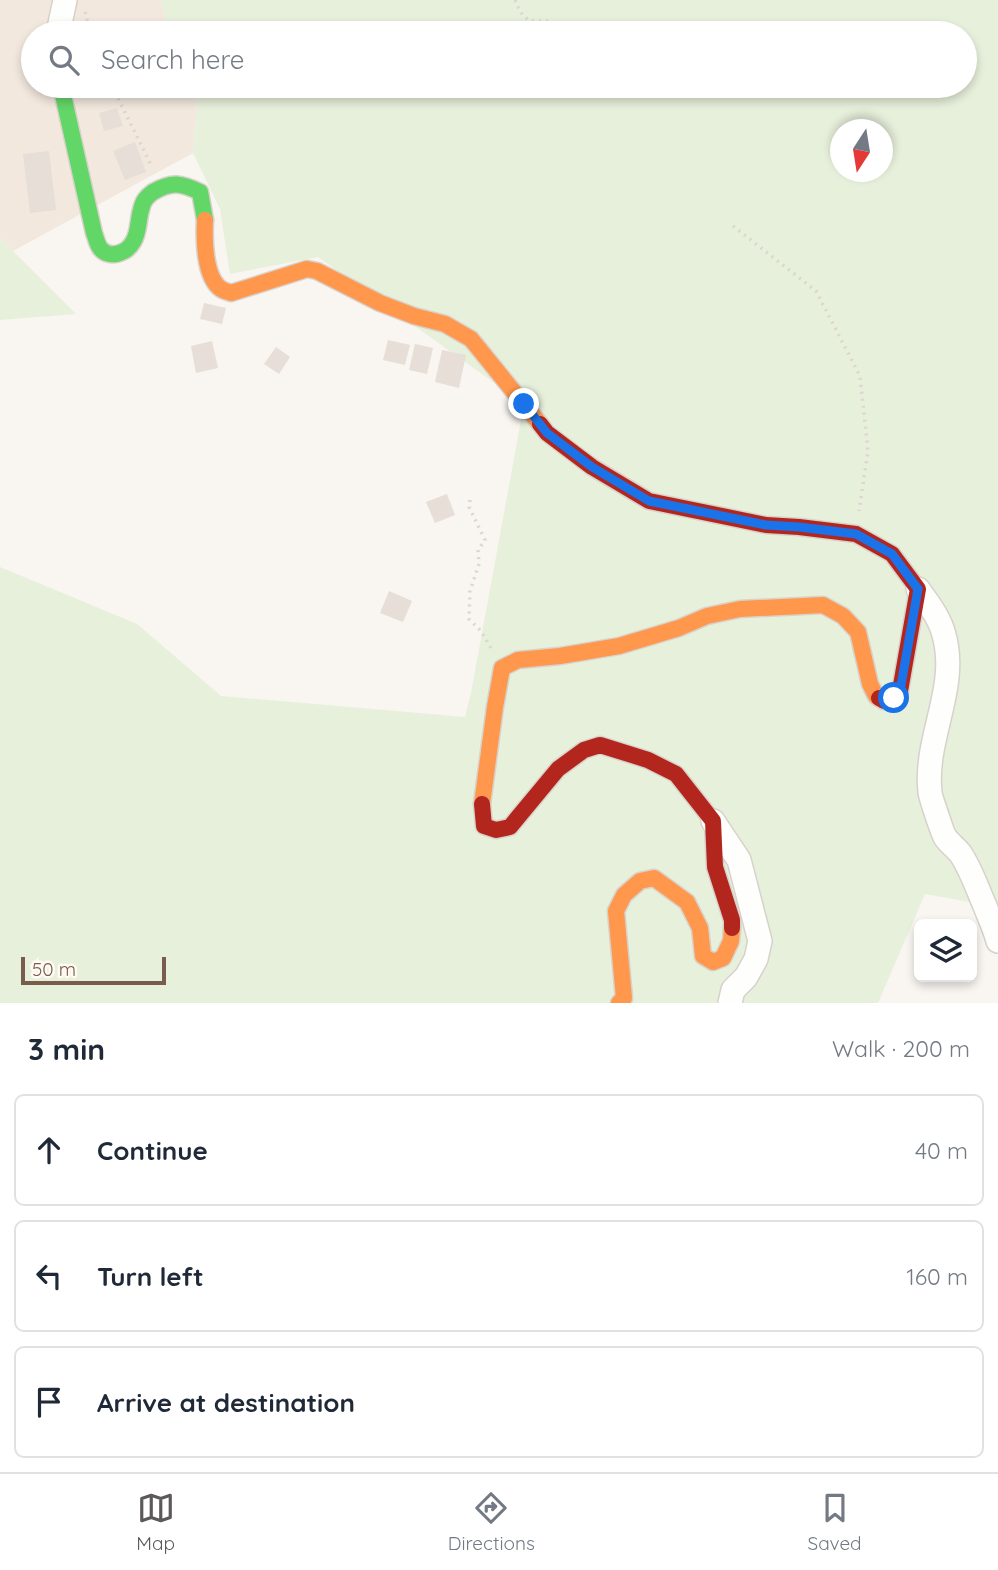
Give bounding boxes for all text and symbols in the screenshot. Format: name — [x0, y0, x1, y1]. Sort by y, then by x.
search box — [21, 21, 977, 98]
icon: search — [45, 41, 83, 79]
text: Search here — [101, 43, 245, 76]
north arrow — [830, 119, 893, 182]
route end — [508, 388, 539, 419]
route start — [878, 682, 909, 713]
map controls — [914, 919, 977, 982]
button: layers — [914, 919, 977, 982]
scale bar — [21, 954, 166, 986]
text: 50 m — [32, 957, 76, 981]
text: 3 min — [28, 1030, 105, 1068]
text: Walk · 200 m — [832, 1034, 970, 1063]
icon: ahead — [30, 1131, 68, 1169]
text: Continue — [97, 1134, 208, 1167]
text: 40 m — [915, 1136, 968, 1165]
icon: left — [30, 1257, 68, 1295]
text: Turn left — [97, 1260, 204, 1293]
text: 160 m — [906, 1262, 968, 1291]
icon: arrive — [30, 1383, 68, 1421]
text: Arrive at destination — [97, 1386, 355, 1419]
tab: Map — [136, 1489, 175, 1555]
tab: Directions — [448, 1489, 535, 1555]
tab: Saved — [807, 1489, 862, 1555]

